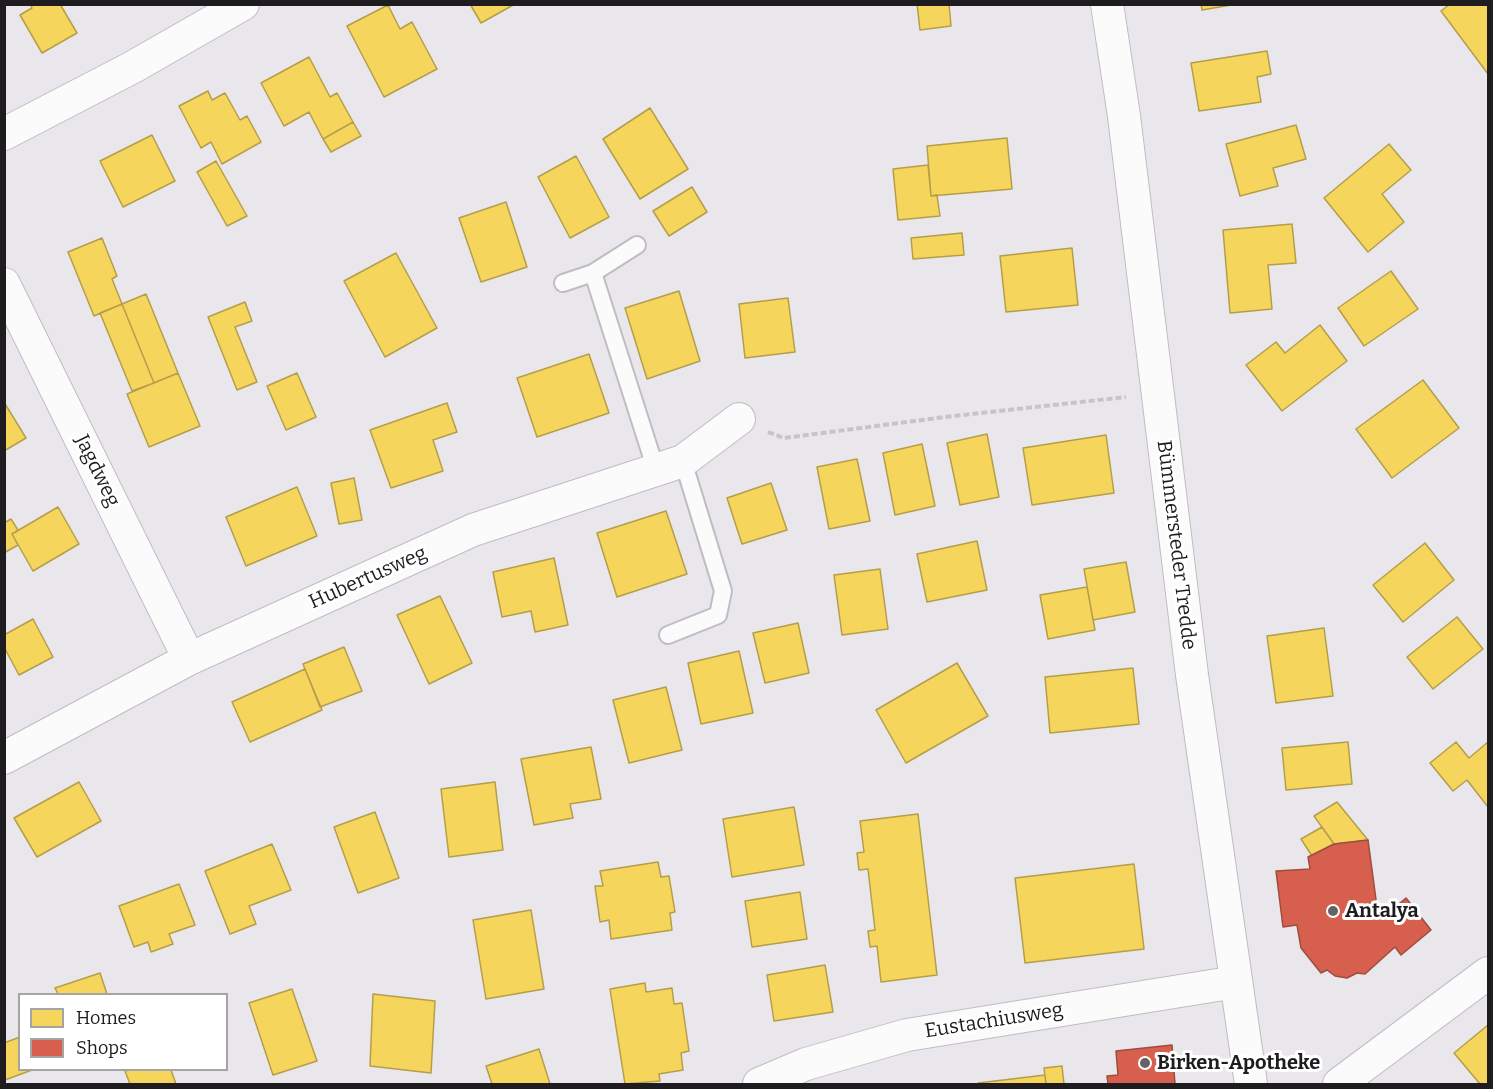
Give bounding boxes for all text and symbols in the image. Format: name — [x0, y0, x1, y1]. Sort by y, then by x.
street label: Jagdweg — [69, 431, 125, 511]
street label: Bümmersteder Tredde — [1151, 439, 1201, 651]
street label: Hubertusweg — [305, 541, 431, 615]
place label: Antalya — [1345, 899, 1419, 923]
marker: Antalya — [1326, 904, 1340, 918]
legend — [18, 993, 228, 1071]
street label: Eustachiusweg — [923, 998, 1065, 1044]
text: Homes — [76, 1007, 136, 1029]
text: Shops — [76, 1037, 128, 1059]
place label: Birken-Apotheke — [1157, 1051, 1320, 1075]
marker: Birken-Apotheke — [1138, 1056, 1152, 1070]

